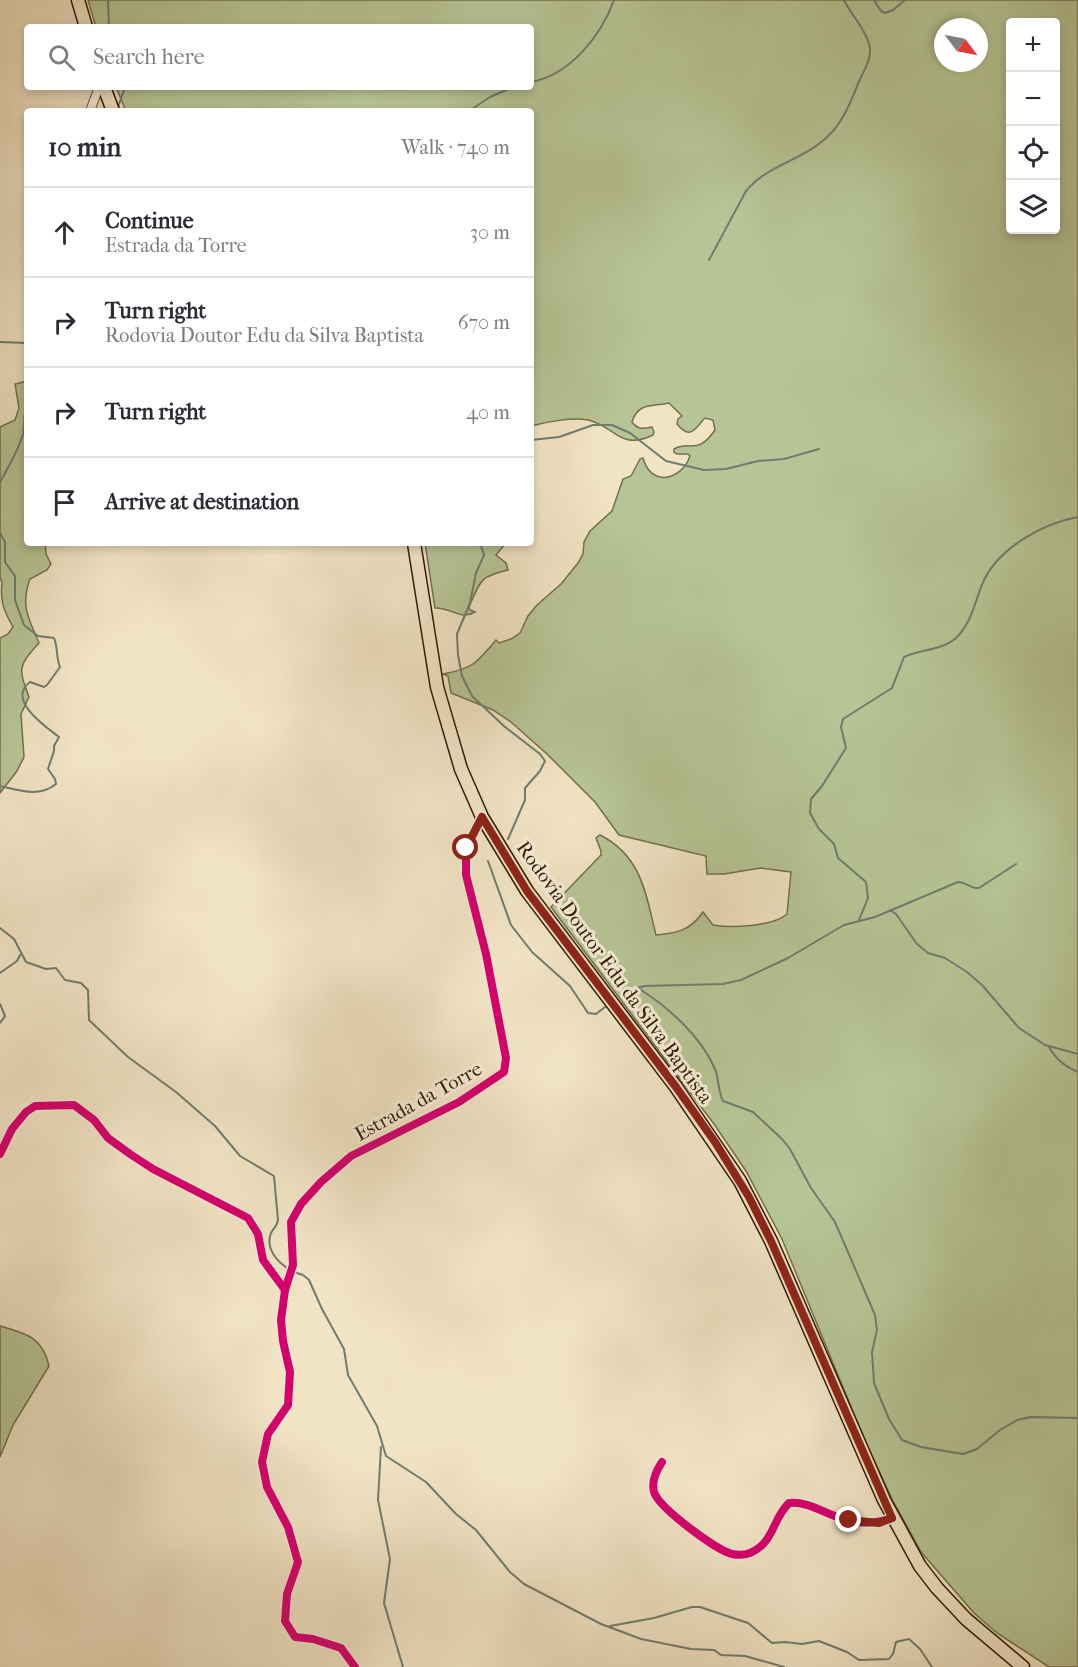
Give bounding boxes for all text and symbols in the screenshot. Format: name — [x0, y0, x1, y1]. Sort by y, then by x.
north arrow — [934, 18, 988, 72]
map controls — [1006, 18, 1060, 234]
button: + — [1006, 18, 1060, 72]
search box — [24, 24, 534, 90]
icon: search — [45, 41, 78, 74]
text: Search here — [93, 44, 205, 70]
button: − — [1006, 72, 1060, 126]
button: locate — [1006, 126, 1060, 180]
text: 10 min — [48, 132, 121, 163]
text: Walk · 740 m — [401, 136, 510, 159]
button: layers — [1006, 180, 1060, 234]
text: Continue — [105, 208, 194, 234]
icon: ahead — [48, 216, 81, 249]
text: 30 m — [470, 221, 510, 244]
text: Estrada da Torre — [105, 234, 247, 257]
text: Turn right — [105, 298, 206, 324]
icon: right — [48, 306, 81, 339]
text: 670 m — [458, 311, 510, 334]
text: Rodovia Doutor Edu da Silva Baptista — [105, 324, 424, 347]
icon: right — [48, 396, 81, 429]
text: Turn right — [105, 399, 206, 425]
text: 40 m — [466, 401, 510, 424]
icon: arrive — [48, 486, 81, 519]
text: Arrive at destination — [105, 489, 299, 515]
route start — [452, 834, 478, 860]
street label: Rodovia Doutor Edu da Silva Baptista — [512, 837, 718, 1109]
street label: Estrada da Torre — [351, 1057, 486, 1146]
route end — [835, 1506, 861, 1532]

